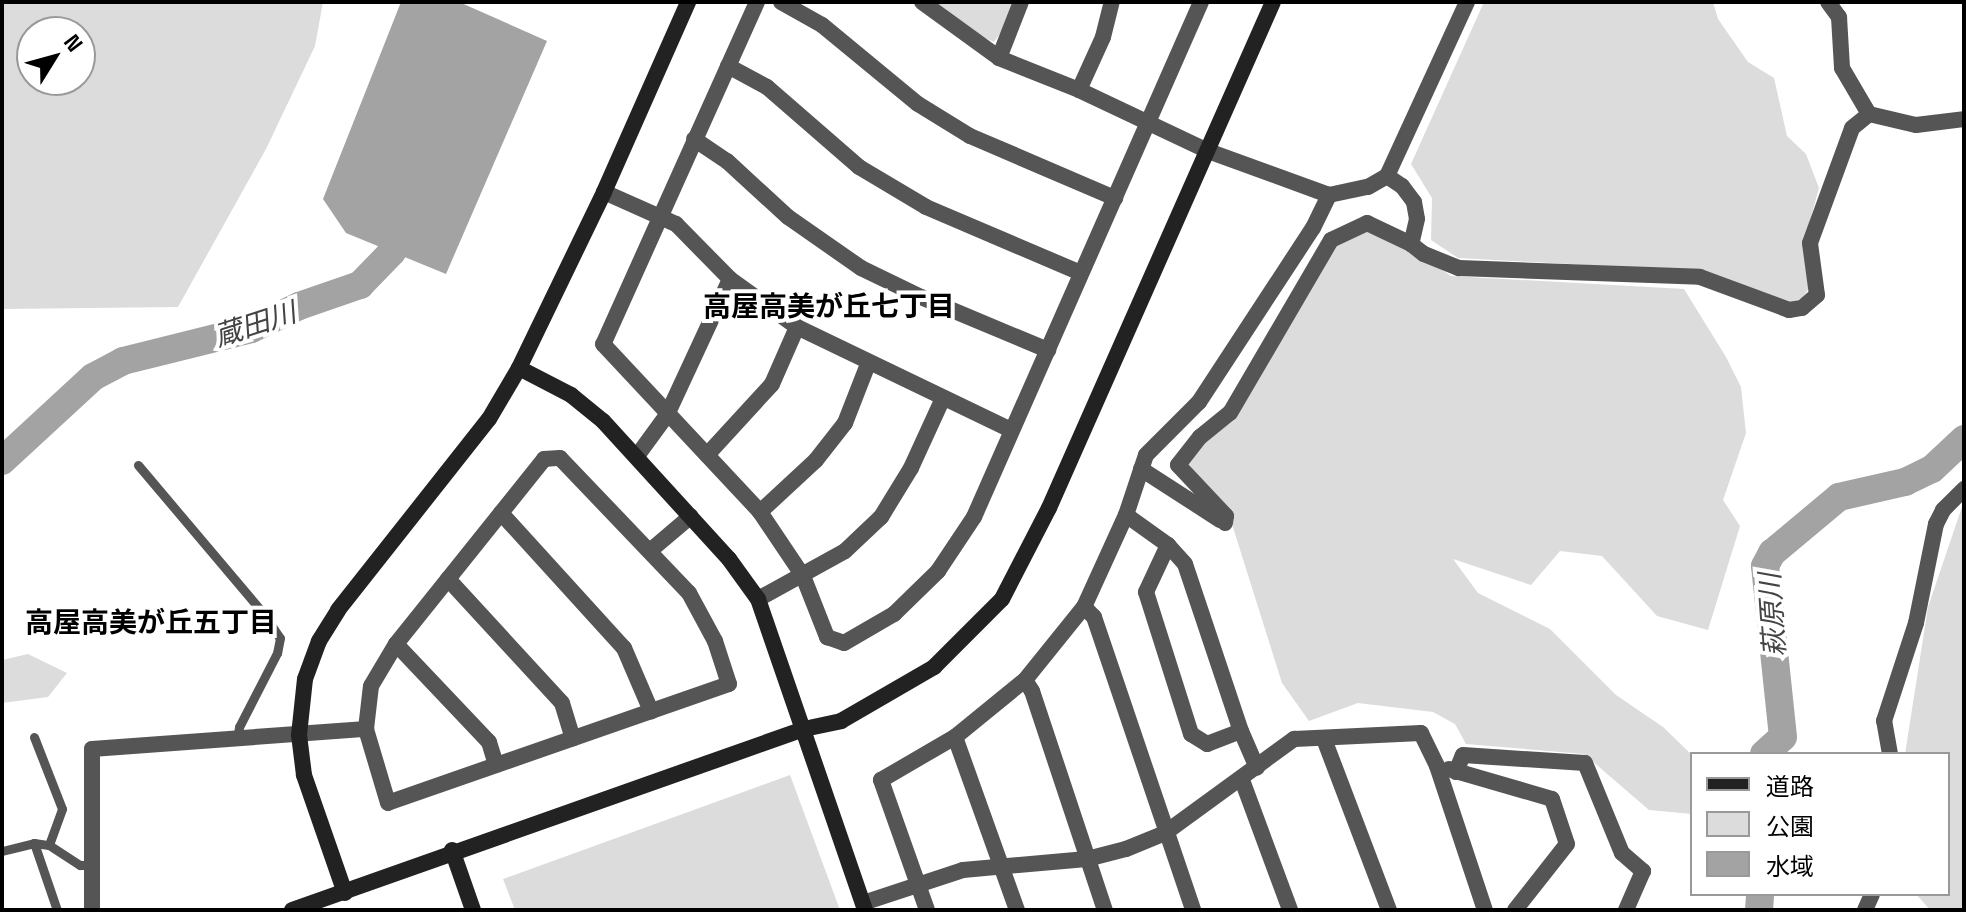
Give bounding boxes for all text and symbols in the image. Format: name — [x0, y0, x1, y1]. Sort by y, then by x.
north arrow — [16, 16, 96, 96]
text: N — [58, 28, 89, 57]
district label: 高屋高美が丘七丁目 — [703, 289, 955, 323]
water label: 蔵田川 — [210, 295, 300, 353]
water label: 萩原川 — [1752, 572, 1792, 658]
district label: 高屋高美が丘五丁目 — [25, 605, 277, 639]
legend — [1690, 752, 1950, 896]
text: 道路 — [1766, 771, 1814, 802]
text: 公園 — [1766, 811, 1814, 842]
text: 水域 — [1766, 851, 1814, 882]

